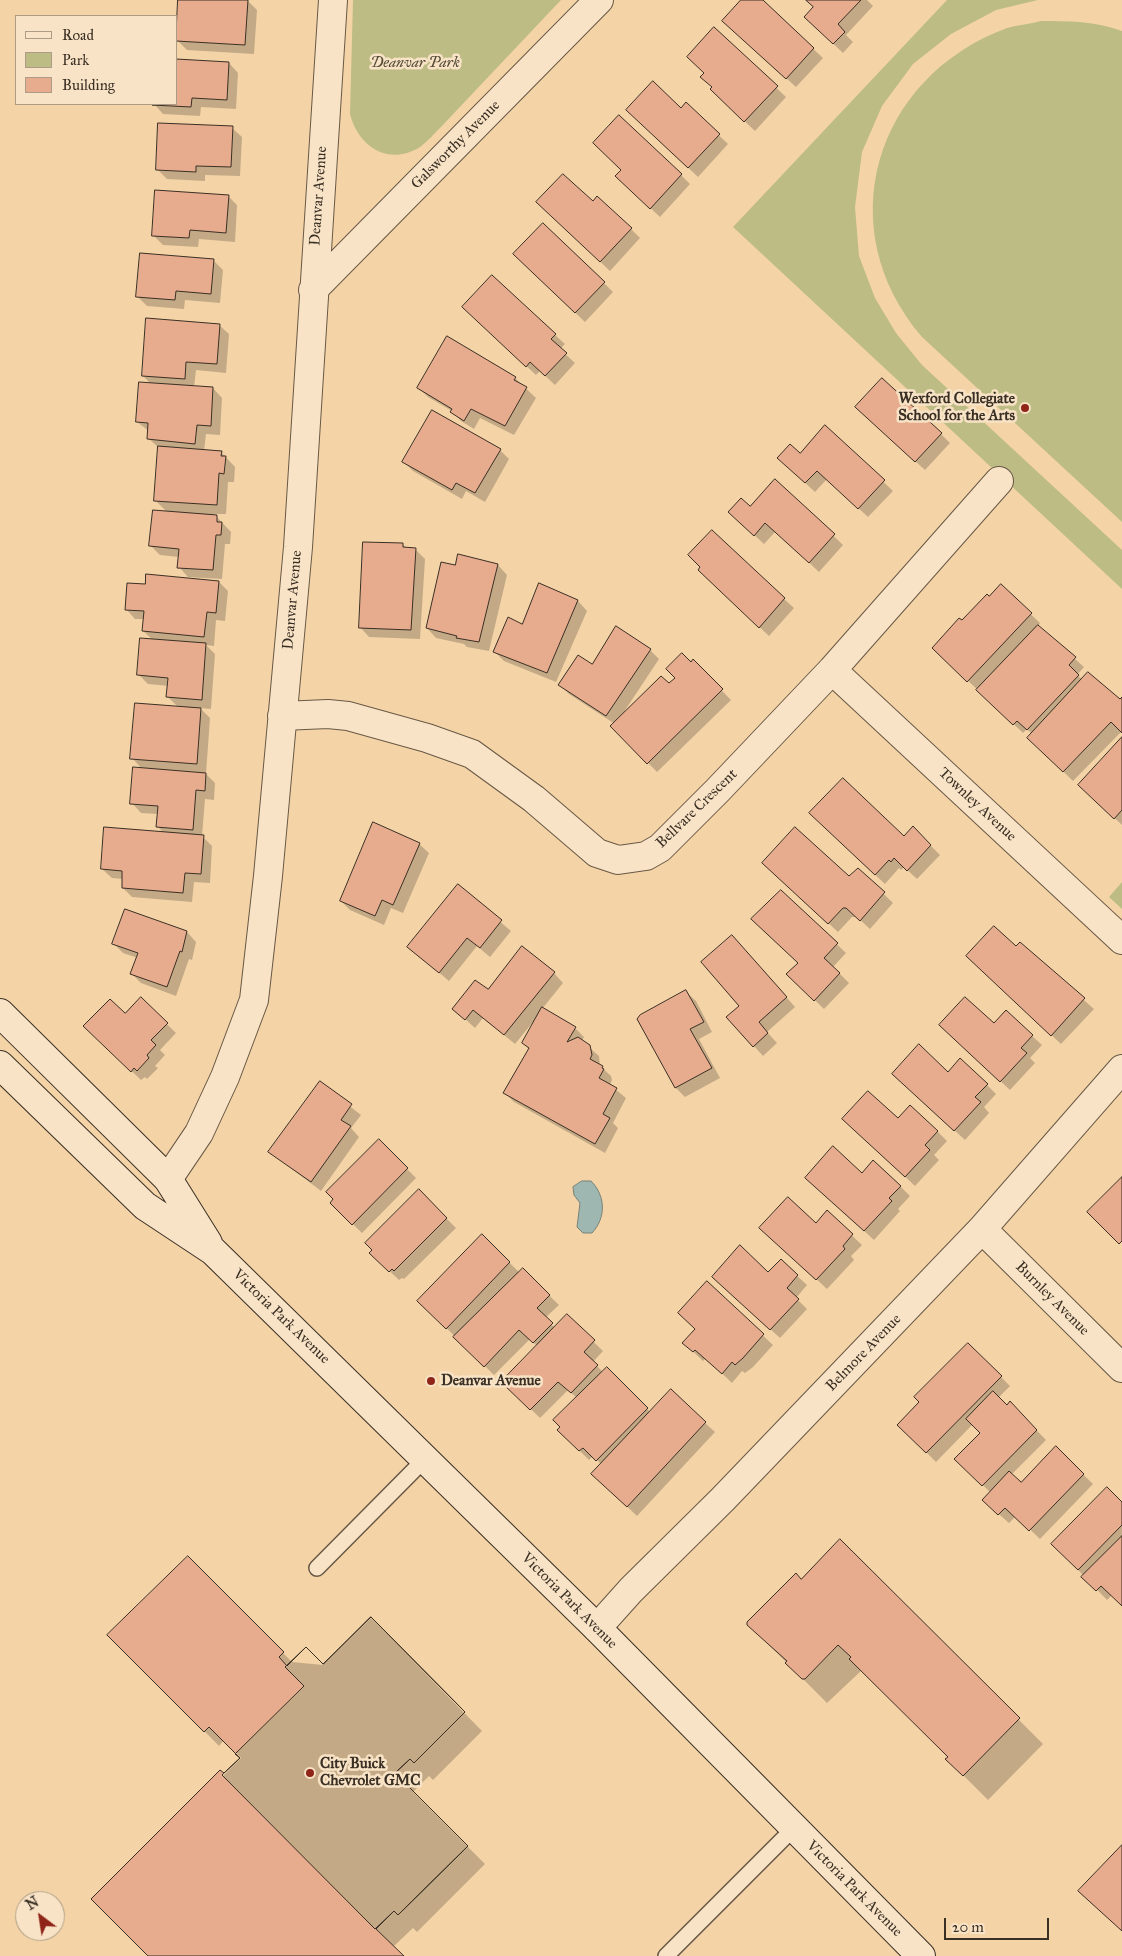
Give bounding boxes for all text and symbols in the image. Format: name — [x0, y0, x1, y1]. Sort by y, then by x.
legend — [15, 15, 178, 105]
text: Road — [62, 26, 94, 44]
text: Park — [62, 51, 89, 69]
park label: Deanvar Park — [370, 54, 460, 72]
text: Building — [62, 76, 115, 94]
street label: Galsworthy Avenue — [408, 97, 504, 193]
street label: Deanvar Avenue — [307, 146, 331, 246]
place label: Wexford Collegiate School for the Arts — [898, 390, 1015, 425]
marker: Wexford Collegiate School for the Arts — [1019, 402, 1031, 414]
street label: Deanvar Avenue — [280, 550, 306, 650]
street label: Townley Avenue — [934, 764, 1020, 846]
street label: Bellvare Crescent — [653, 766, 741, 852]
street label: Burnley Avenue — [1011, 1258, 1093, 1340]
street label: Victoria Park Avenue — [229, 1266, 333, 1368]
street label: Belmore Avenue — [823, 1311, 905, 1395]
place label: Deanvar Avenue — [441, 1372, 541, 1390]
marker: Deanvar Avenue — [425, 1375, 437, 1387]
street label: Victoria Park Avenue — [517, 1549, 621, 1653]
place label: City Buick Chevrolet GMC — [320, 1755, 420, 1790]
marker: City Buick Chevrolet GMC — [304, 1767, 316, 1779]
street label: Victoria Park Avenue — [802, 1837, 906, 1941]
north arrow — [15, 1891, 65, 1941]
text: N — [23, 1893, 42, 1914]
scale bar — [947, 1908, 1052, 1940]
text: 20 m — [952, 1918, 984, 1936]

